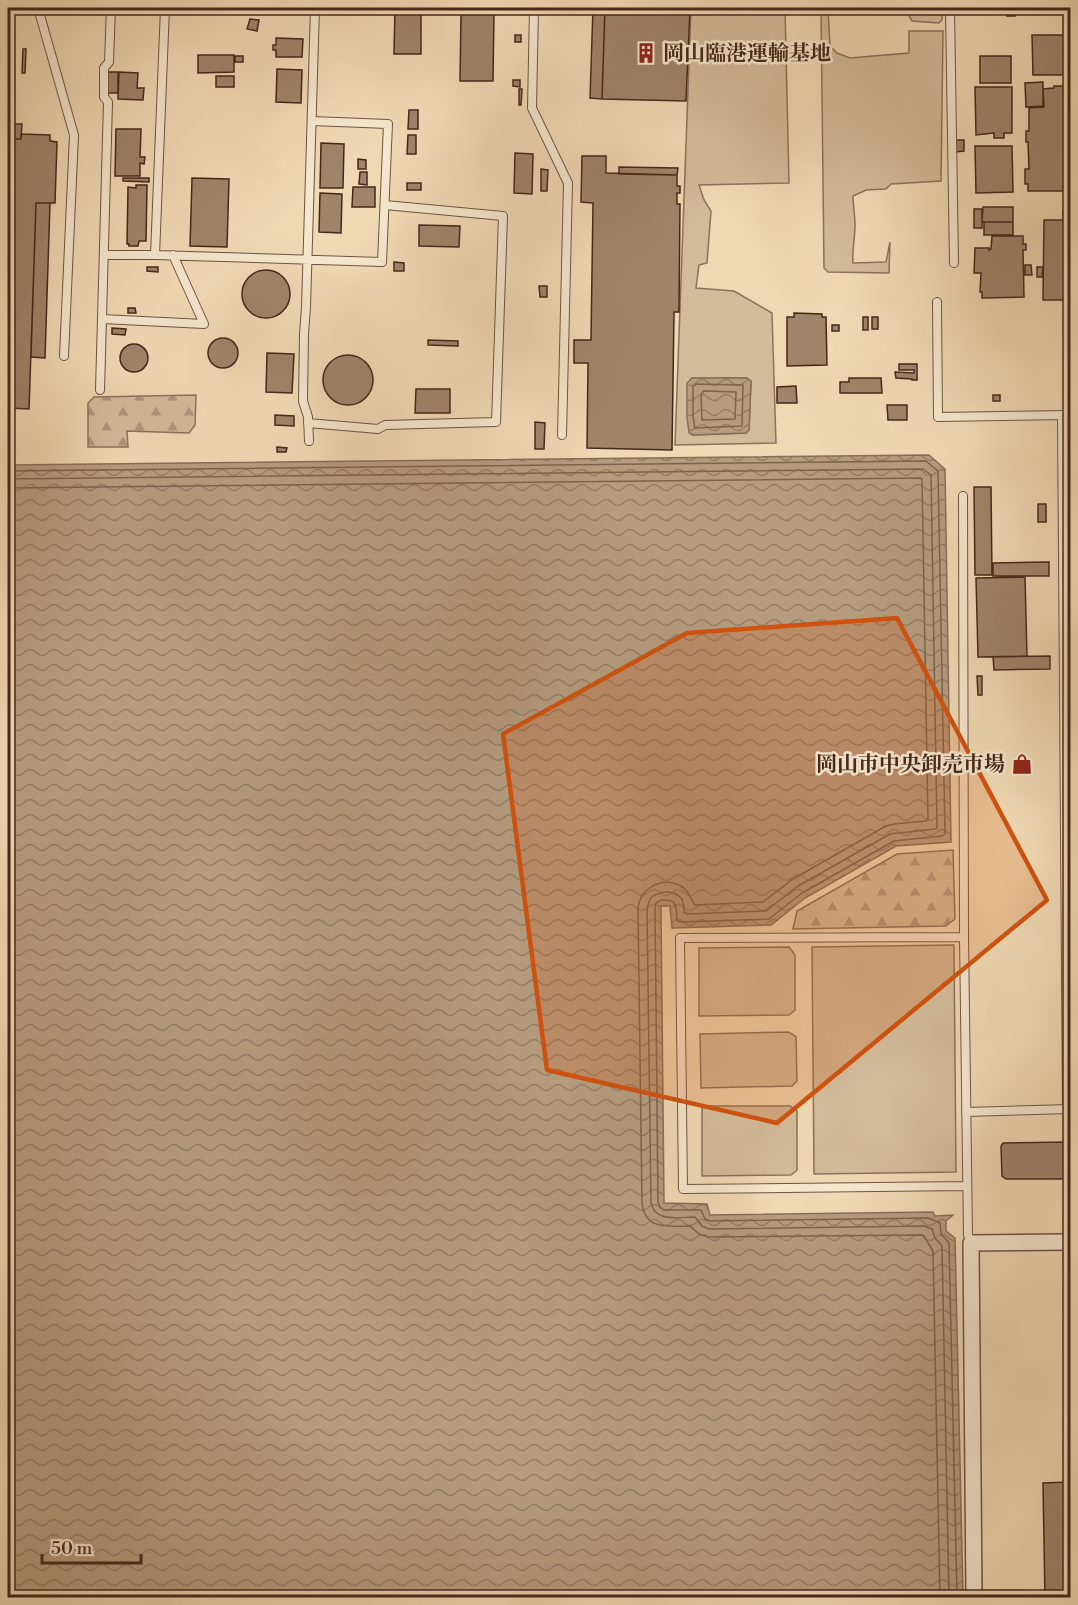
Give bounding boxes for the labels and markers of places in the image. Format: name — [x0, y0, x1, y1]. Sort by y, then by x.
building icon: 岡山臨港運輸基地 — [634, 41, 658, 65]
place label: 岡山臨港運輸基地 — [663, 41, 831, 67]
place label: 岡山市中央卸売市場 — [816, 752, 1005, 778]
shop icon: 岡山市中央卸売市場 — [1010, 752, 1034, 776]

